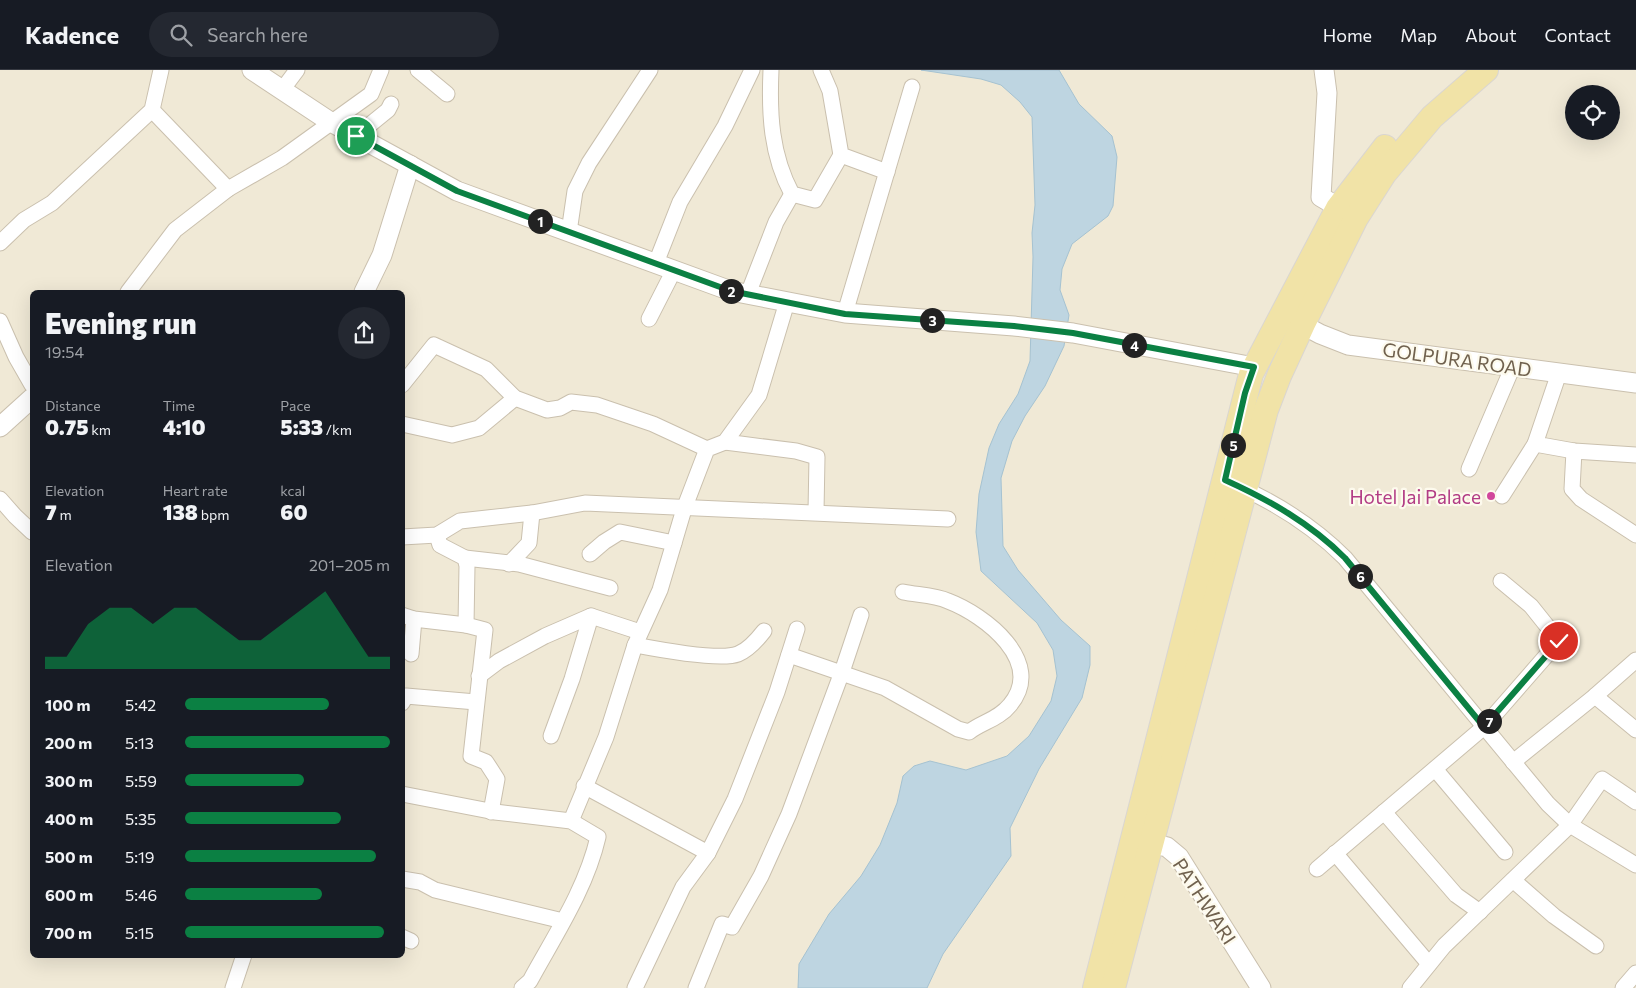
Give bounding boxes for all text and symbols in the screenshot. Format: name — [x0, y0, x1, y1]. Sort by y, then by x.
search box — [149, 12, 499, 57]
text: Kadence — [25, 20, 119, 49]
icon: search — [167, 21, 195, 49]
text: Search here — [207, 23, 308, 46]
text: Home — [1323, 24, 1372, 46]
text: Map — [1400, 24, 1437, 46]
text: About — [1465, 24, 1517, 46]
text: Contact — [1545, 24, 1611, 46]
map controls — [1565, 85, 1620, 140]
button: locate — [1565, 85, 1620, 140]
pin — [335, 115, 377, 157]
icon: arrive — [342, 122, 370, 150]
pin: 1 — [528, 208, 552, 234]
text: 1 — [537, 213, 544, 230]
pin: 2 — [718, 278, 744, 304]
text: 2 — [728, 283, 735, 300]
text: Evening run — [45, 306, 197, 340]
button: share — [338, 307, 390, 359]
pin: 3 — [920, 308, 944, 332]
text: 3 — [928, 312, 937, 329]
pin: 4 — [1122, 332, 1146, 358]
text: 4 — [1130, 337, 1139, 354]
street label: GOLPURA ROAD — [1381, 337, 1533, 381]
text: 19:54 — [45, 342, 84, 361]
text: Distance — [45, 397, 101, 414]
text: Time — [163, 397, 195, 414]
text: Pace — [280, 397, 311, 414]
text: 0.75 — [45, 414, 89, 439]
text: 4:10 — [163, 414, 206, 439]
text: 5:33 — [280, 414, 323, 439]
text: km — [89, 421, 111, 438]
text: /km — [323, 421, 352, 438]
pin: 5 — [1220, 432, 1246, 458]
text: 5 — [1229, 437, 1238, 454]
text: Elevation — [45, 482, 104, 499]
text: Heart rate — [163, 482, 228, 499]
text: kcal — [280, 482, 305, 499]
place label: Hotel Jai Palace — [1349, 485, 1481, 508]
marker: Hotel Jai Palace — [1485, 490, 1497, 502]
text: 7 — [45, 499, 57, 524]
text: 138 — [163, 499, 198, 524]
text: 60 — [280, 499, 308, 524]
text: m — [57, 506, 72, 523]
text: bpm — [198, 506, 229, 523]
text: Elevation — [45, 555, 113, 574]
text: 201–205 m — [309, 555, 390, 574]
pin: 6 — [1348, 564, 1372, 588]
text: 6 — [1356, 568, 1365, 585]
pin — [1538, 620, 1580, 662]
icon: check — [1545, 627, 1573, 655]
text: 100 m — [45, 695, 91, 714]
text: 5:42 — [125, 695, 156, 714]
pin: 7 — [1476, 708, 1502, 734]
text: 7 — [1486, 713, 1493, 730]
text: 200 m — [45, 733, 92, 752]
text: 5:13 — [125, 733, 154, 752]
text: 300 m — [45, 771, 93, 790]
text: 5:59 — [125, 771, 157, 790]
text: 400 m — [45, 809, 93, 828]
text: 5:35 — [125, 809, 156, 828]
text: 500 m — [45, 847, 93, 866]
text: 5:19 — [125, 847, 155, 866]
street label: PATHWARI — [1169, 854, 1241, 948]
text: 600 m — [45, 885, 93, 904]
text: 5:46 — [125, 885, 157, 904]
text: 700 m — [45, 923, 92, 942]
text: 5:15 — [125, 923, 154, 942]

